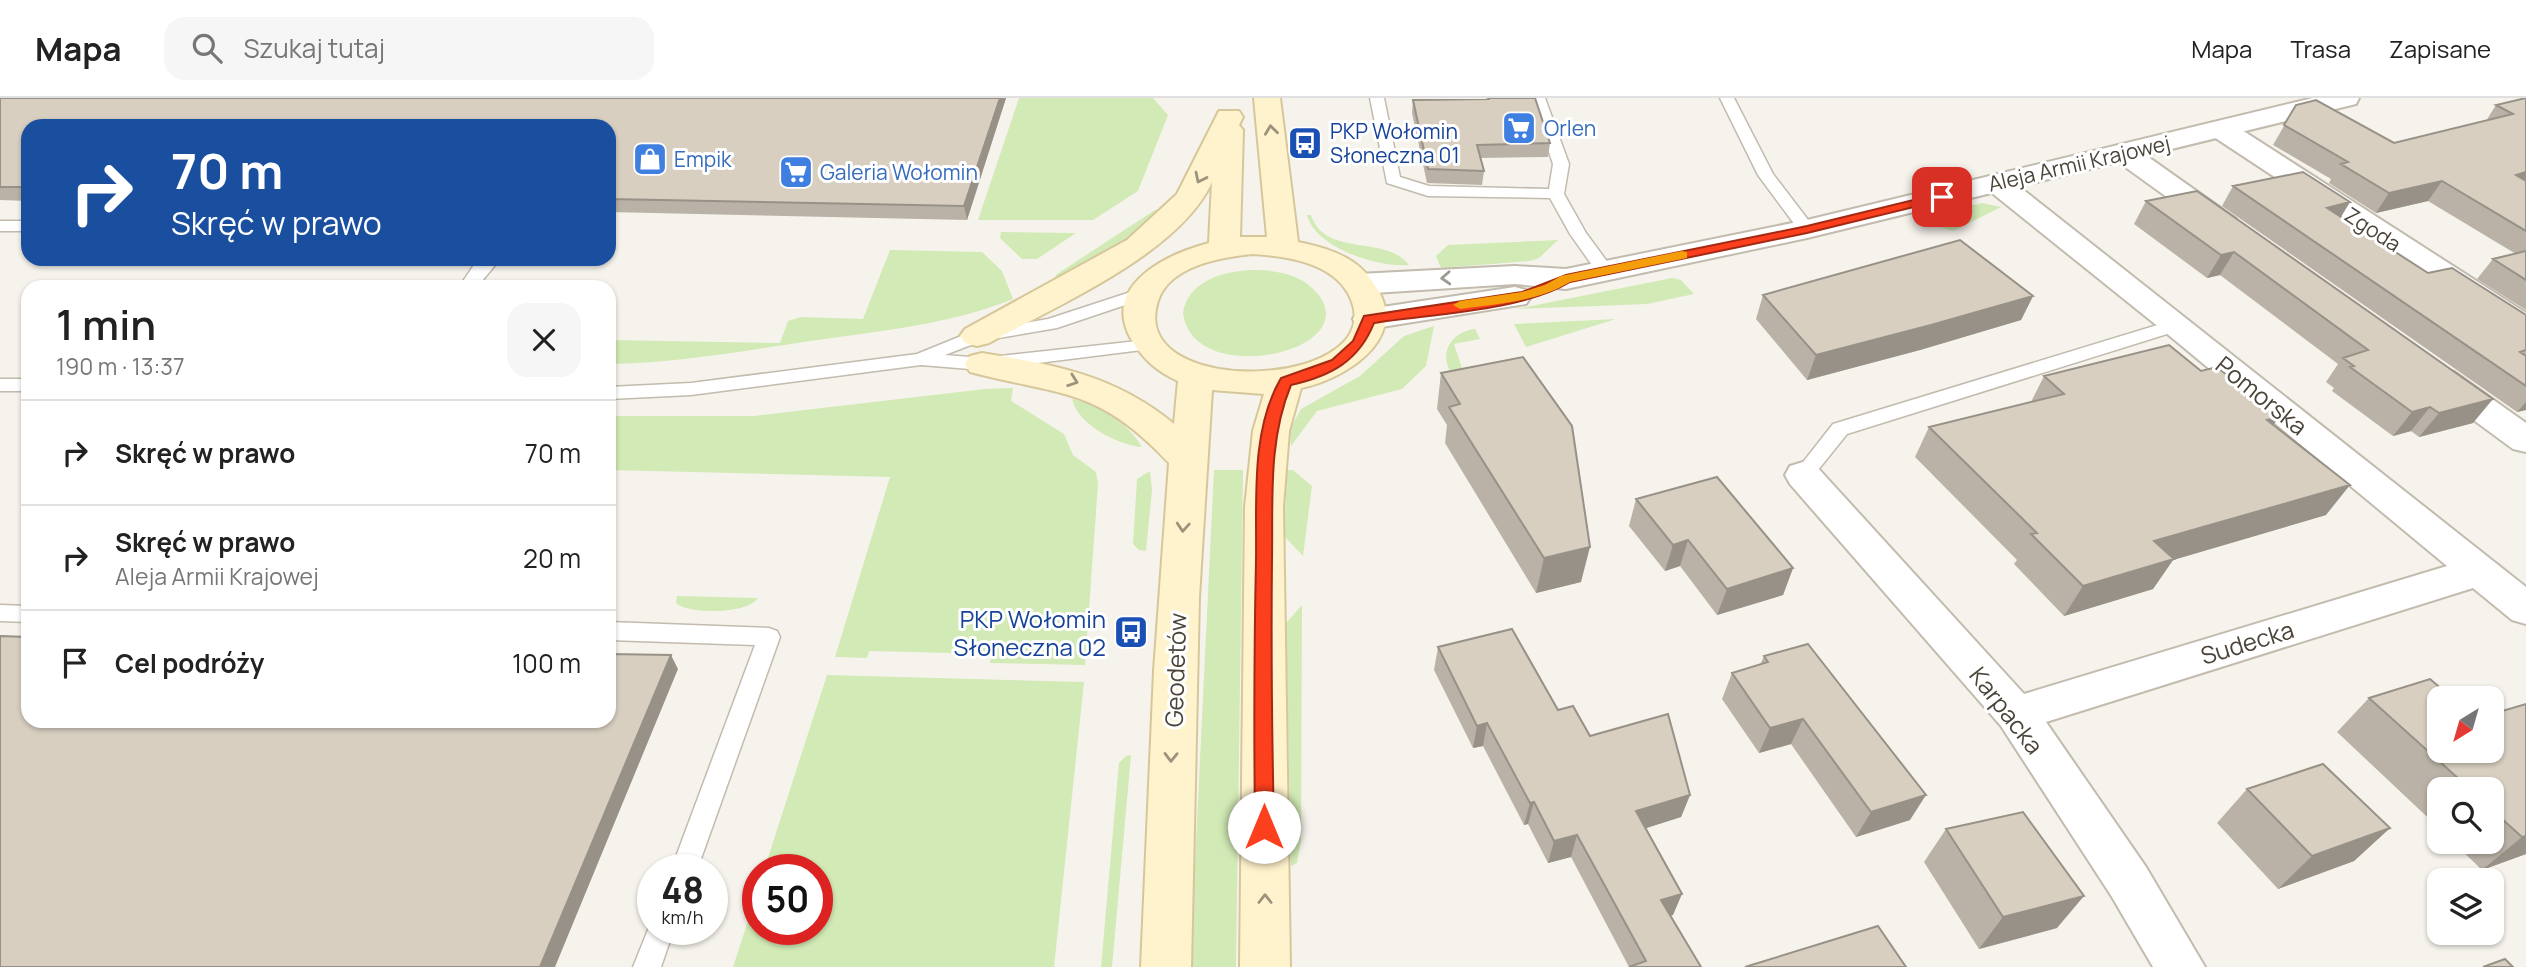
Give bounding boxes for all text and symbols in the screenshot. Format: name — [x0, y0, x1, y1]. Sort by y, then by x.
search box — [164, 17, 654, 80]
text: Mapa — [35, 26, 122, 71]
icon: search — [188, 29, 226, 67]
text: Szukaj tutaj — [244, 30, 385, 66]
text: Mapa — [2191, 32, 2252, 65]
text: Trasa — [2290, 32, 2351, 65]
text: Zapisane — [2389, 32, 2491, 65]
supermarket icon: Orlen — [1500, 109, 1538, 147]
place label: Orlen — [1544, 114, 1596, 142]
place label: PKP Wołomin Słoneczna 01 — [1330, 117, 1460, 169]
one-way arrow — [1264, 124, 1279, 136]
bus stop icon: PKP Wołomin Słoneczna 01 — [1286, 124, 1324, 162]
street label: Aleja Armii Krajowej — [1985, 128, 2173, 198]
text: 70 m — [171, 137, 283, 204]
shop icon: Empik — [631, 140, 669, 178]
place label: Empik — [674, 145, 732, 173]
icon: right — [56, 147, 147, 238]
supermarket icon: Galeria Wołomin — [777, 153, 815, 191]
place label: Galeria Wołomin — [820, 158, 978, 186]
pin — [1912, 167, 1972, 227]
one-way arrow — [1194, 171, 1208, 183]
icon: arrive — [1923, 178, 1961, 216]
street label: Zgoda — [2339, 200, 2407, 258]
text: Skręć w prawo — [171, 201, 382, 245]
one-way arrow — [1441, 271, 1452, 286]
text: 1 min — [56, 295, 156, 353]
button: close — [507, 303, 581, 377]
street label: Pomorska — [2209, 348, 2315, 442]
text: 190 m · 13:37 — [56, 350, 185, 382]
one-way arrow — [1066, 373, 1078, 387]
icon: right — [56, 434, 94, 472]
text: Skręć w prawo — [115, 435, 295, 471]
text: 70 m — [525, 435, 581, 471]
one-way arrow — [1175, 522, 1190, 533]
text: Skręć w prawo — [115, 524, 295, 560]
icon: right — [56, 539, 94, 577]
text: 20 m — [523, 540, 581, 576]
text: Aleja Armii Krajowej — [115, 560, 319, 592]
place label: PKP Wołomin Słoneczna 02 — [954, 602, 1106, 663]
street label: Geodetów — [1157, 612, 1193, 728]
street label: Sudecka — [2196, 612, 2298, 672]
bus stop icon: PKP Wołomin Słoneczna 02 — [1112, 613, 1150, 651]
icon: arrive — [56, 644, 94, 682]
text: Cel podróży — [115, 645, 264, 681]
text: 100 m — [512, 645, 581, 681]
street label: Karpacka — [1963, 660, 2051, 760]
north arrow — [2427, 686, 2504, 763]
map controls — [2427, 686, 2504, 945]
one-way arrow — [1164, 752, 1179, 763]
button: search — [2427, 777, 2504, 854]
position arrow — [1227, 790, 1301, 864]
speed limit sign: 50 — [742, 854, 833, 945]
text: 48 — [661, 866, 704, 914]
button: layers — [2427, 868, 2504, 945]
one-way arrow — [1257, 893, 1273, 904]
text: km/h — [662, 905, 703, 929]

